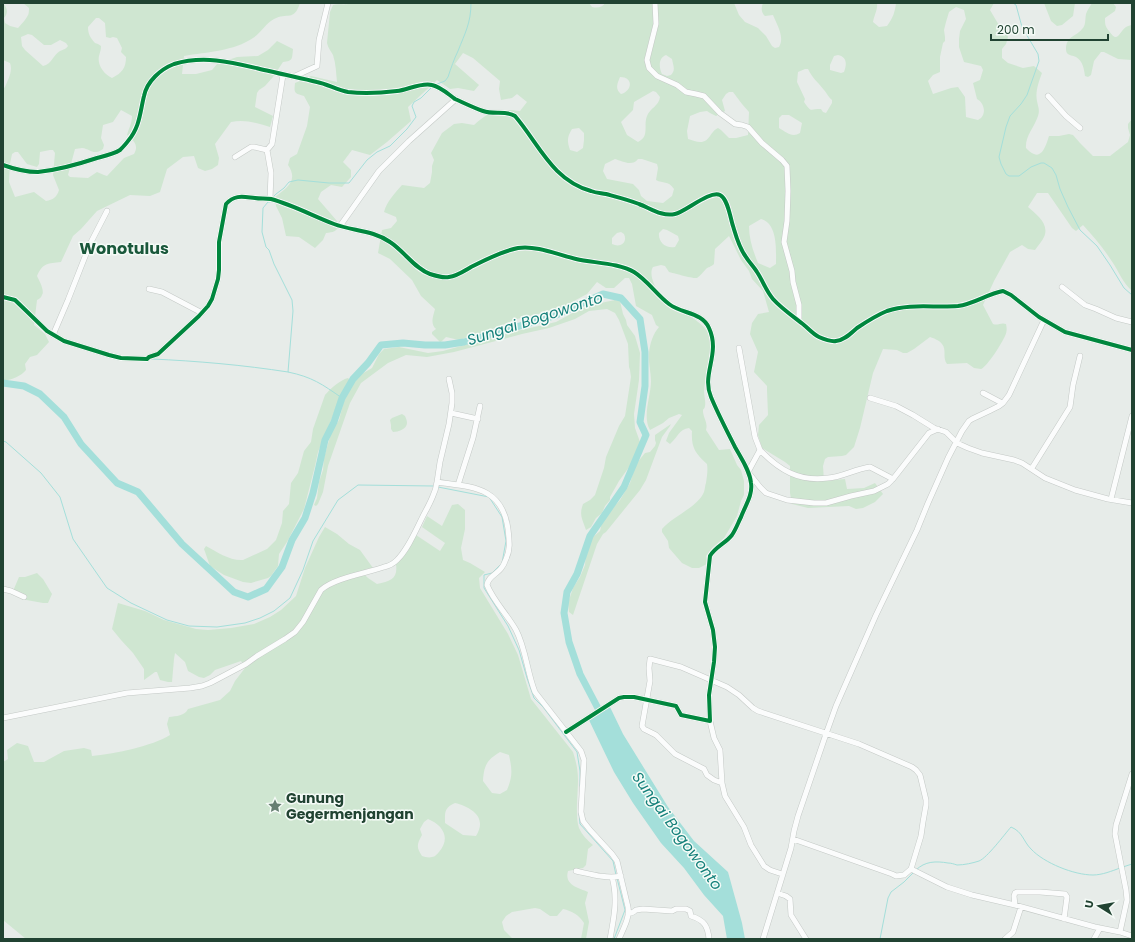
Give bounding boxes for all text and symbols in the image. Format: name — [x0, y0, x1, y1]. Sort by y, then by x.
scale bar — [991, 16, 1108, 42]
text: 200 m — [997, 21, 1035, 38]
district label: Wonotulus — [79, 237, 169, 260]
water label: Sungai Bogowonto — [464, 287, 605, 350]
water label: Sungai Bogowonto — [627, 767, 727, 894]
place label: Gunung Gegermenjangan — [286, 788, 414, 824]
place icon: Gunung Gegermenjangan — [267, 798, 283, 814]
north arrow — [1079, 886, 1119, 926]
text: U — [1081, 899, 1098, 909]

